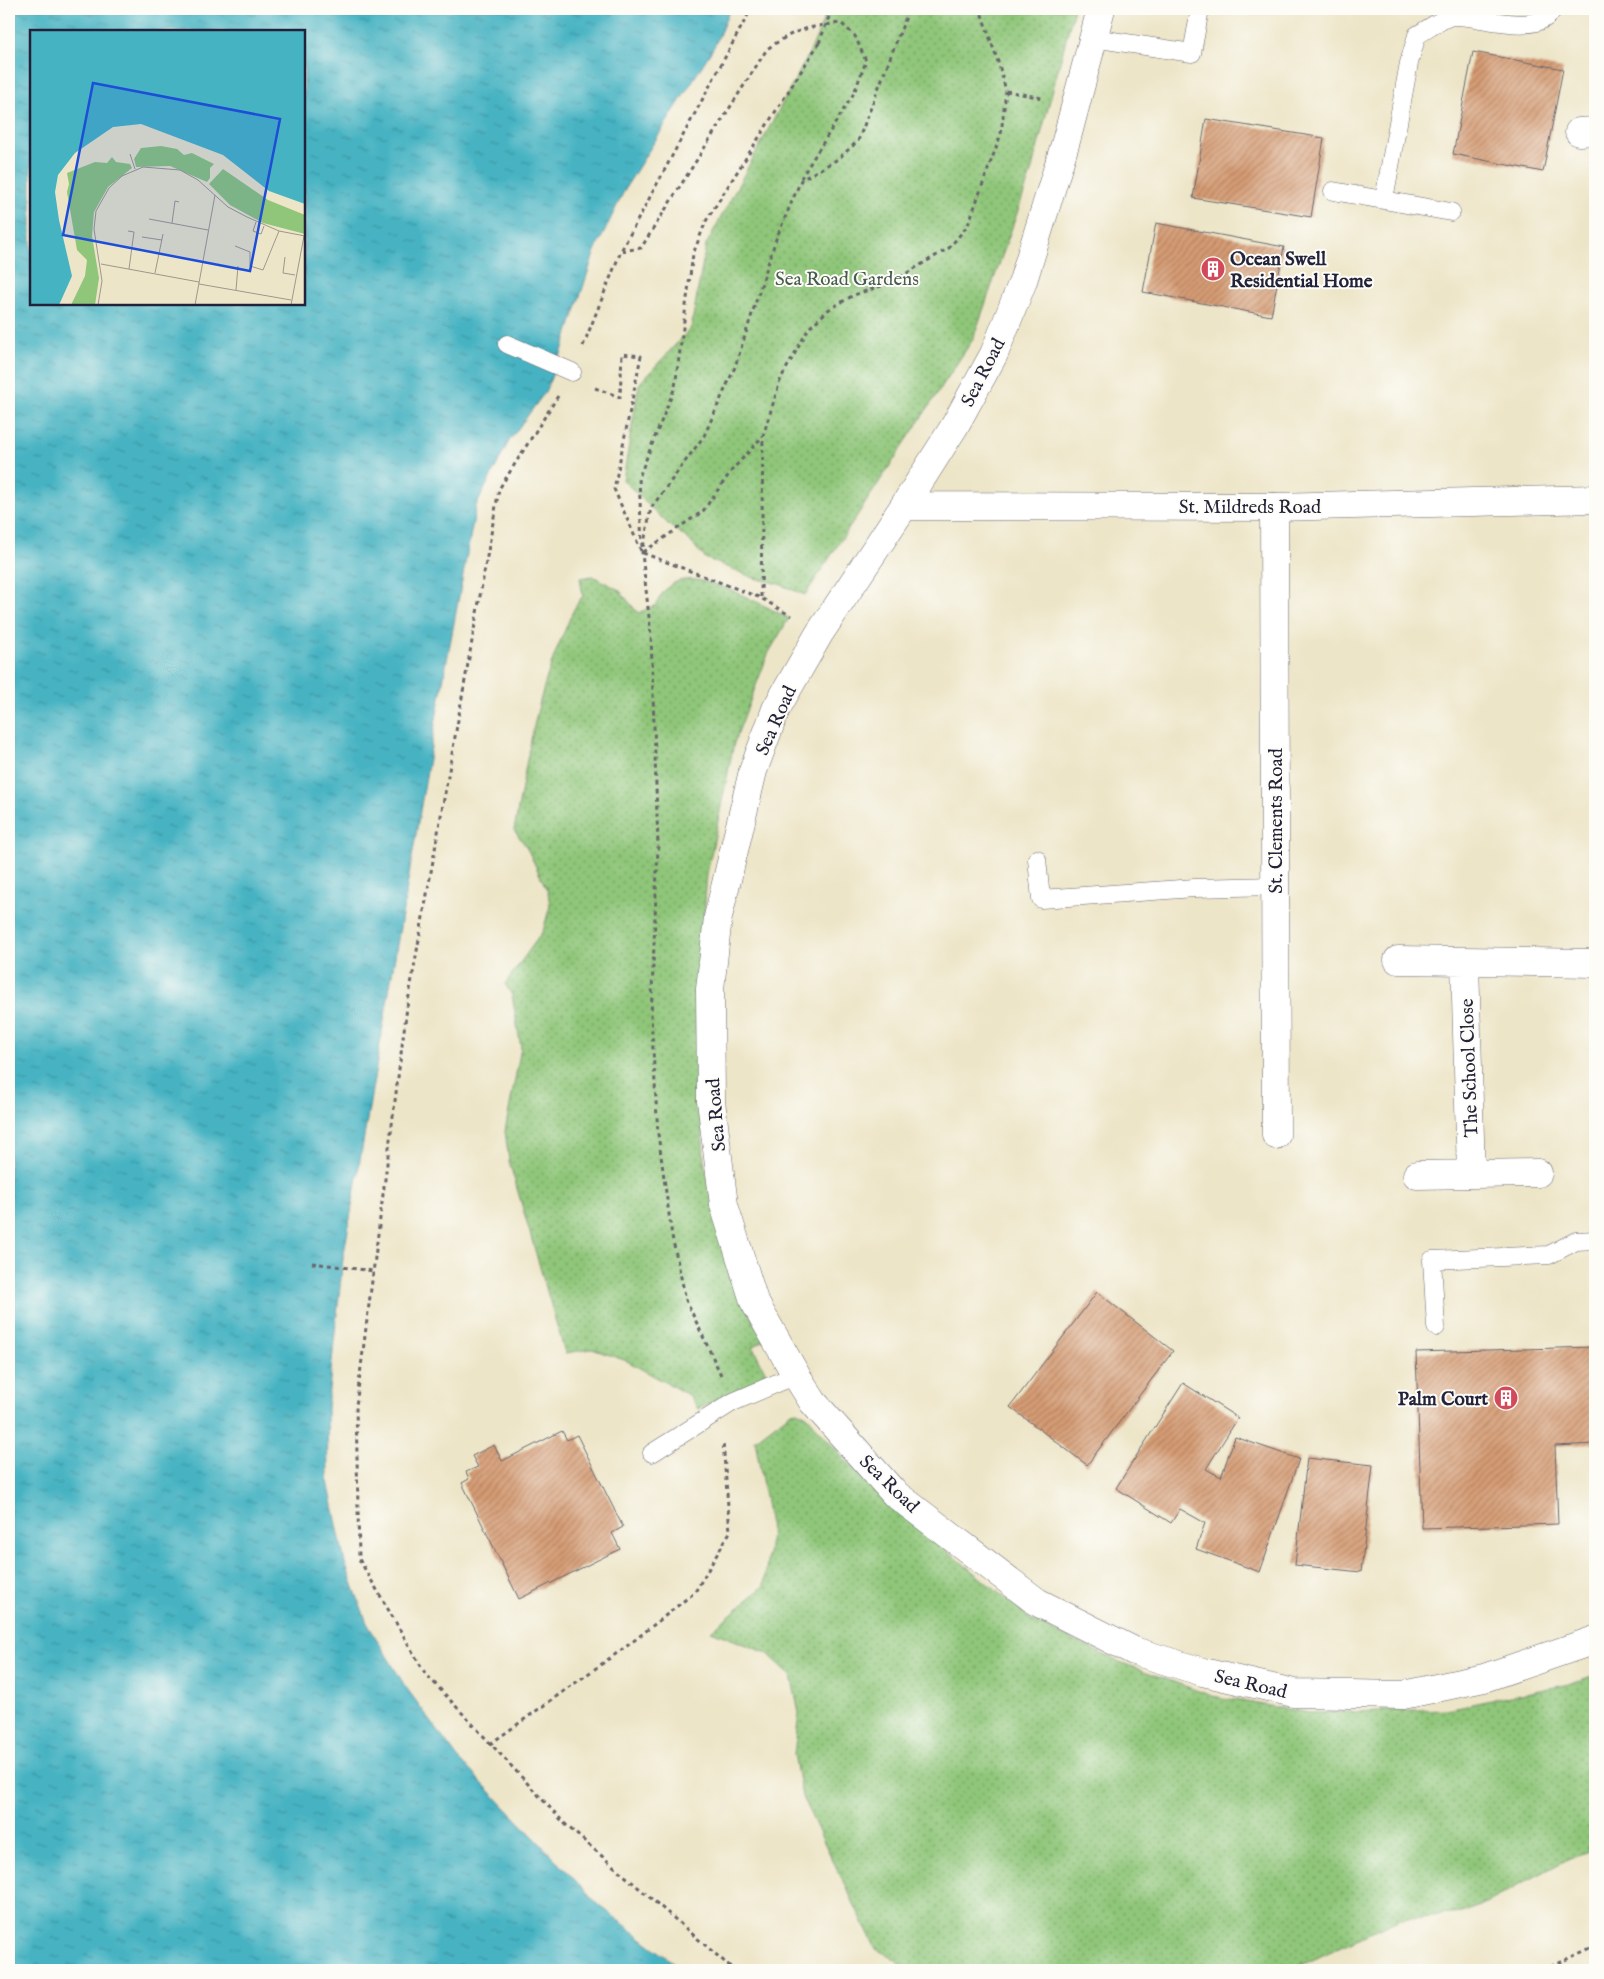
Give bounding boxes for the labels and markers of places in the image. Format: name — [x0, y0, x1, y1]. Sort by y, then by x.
place label: Ocean Swell Residential Home — [1230, 248, 1373, 294]
building icon: Ocean Swell Residential Home — [1200, 256, 1226, 282]
building icon: Palm Court — [1493, 1385, 1519, 1411]
place label: Palm Court — [1398, 1388, 1488, 1412]

